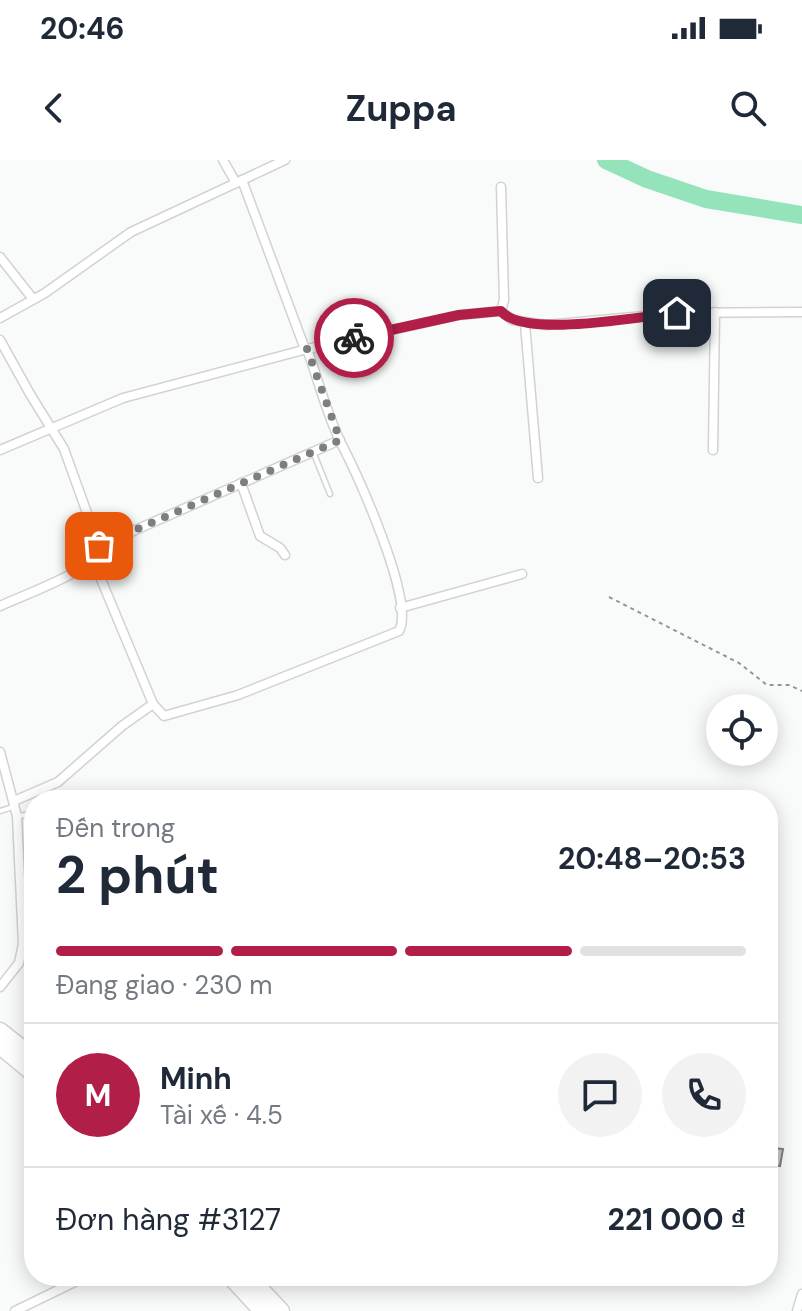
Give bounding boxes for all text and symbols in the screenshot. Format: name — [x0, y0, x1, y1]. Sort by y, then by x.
text: 20:46 — [40, 9, 124, 48]
text: Zuppa — [345, 85, 457, 132]
icon: back — [32, 86, 76, 130]
icon: search — [726, 86, 770, 130]
pin — [643, 279, 711, 347]
icon: home — [655, 291, 699, 335]
courier — [314, 298, 394, 378]
icon: bike — [332, 316, 376, 360]
pin — [65, 512, 133, 580]
icon: bag — [77, 524, 121, 568]
map controls — [706, 694, 778, 766]
button: locate — [706, 694, 778, 766]
text: Đến trong — [56, 811, 175, 845]
text: 20:48–20:53 — [558, 839, 746, 878]
text: 2 phút — [56, 841, 219, 909]
text: Đang giao · 230 m — [56, 968, 272, 1002]
button: chat — [558, 1053, 642, 1137]
button: phone — [662, 1053, 746, 1137]
text: Minh — [160, 1059, 232, 1098]
text: M — [85, 1076, 111, 1115]
text: Tài xế · 4.5 — [160, 1098, 283, 1132]
text: Đơn hàng #3127 — [56, 1200, 281, 1239]
text: 221 000 ₫ — [608, 1200, 746, 1239]

